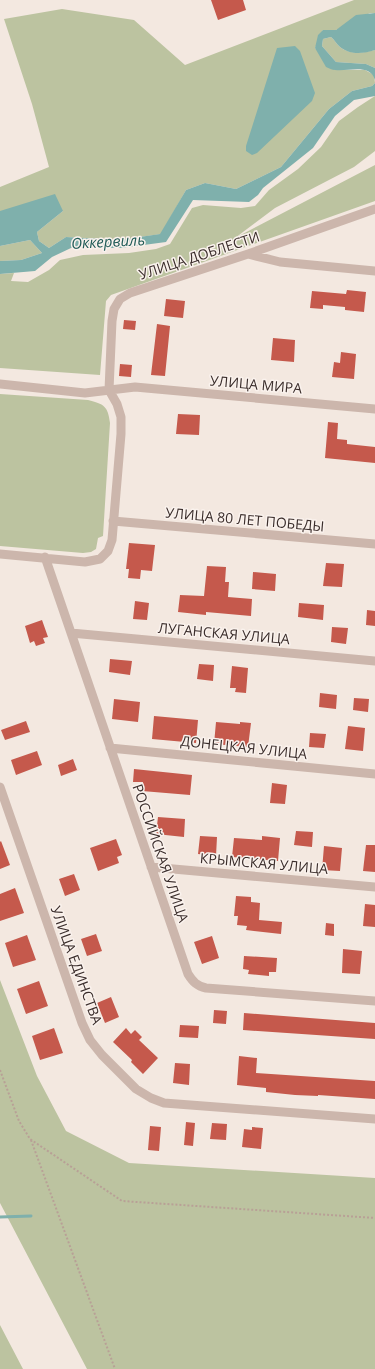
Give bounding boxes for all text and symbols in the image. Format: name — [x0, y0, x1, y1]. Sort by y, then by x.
street label: УЛИЦА ДОБЛЕСТИ — [136, 227, 262, 283]
water label: Оккервиль — [71, 229, 145, 253]
street label: УЛИЦА МИРА — [209, 371, 303, 398]
street label: УЛИЦА 80 ЛЕТ ПОБЕДЫ — [165, 503, 325, 535]
street label: ЛУГАНСКАЯ УЛИЦА — [157, 618, 291, 648]
street label: ДОНЕЦКАЯ УЛИЦА — [180, 731, 308, 763]
street label: РОССИЙСКАЯ УЛИЦА — [128, 781, 194, 925]
street label: КРЫМСКАЯ УЛИЦА — [199, 848, 329, 878]
street label: УЛИЦА ЕДИНСТВА — [47, 903, 107, 1027]

